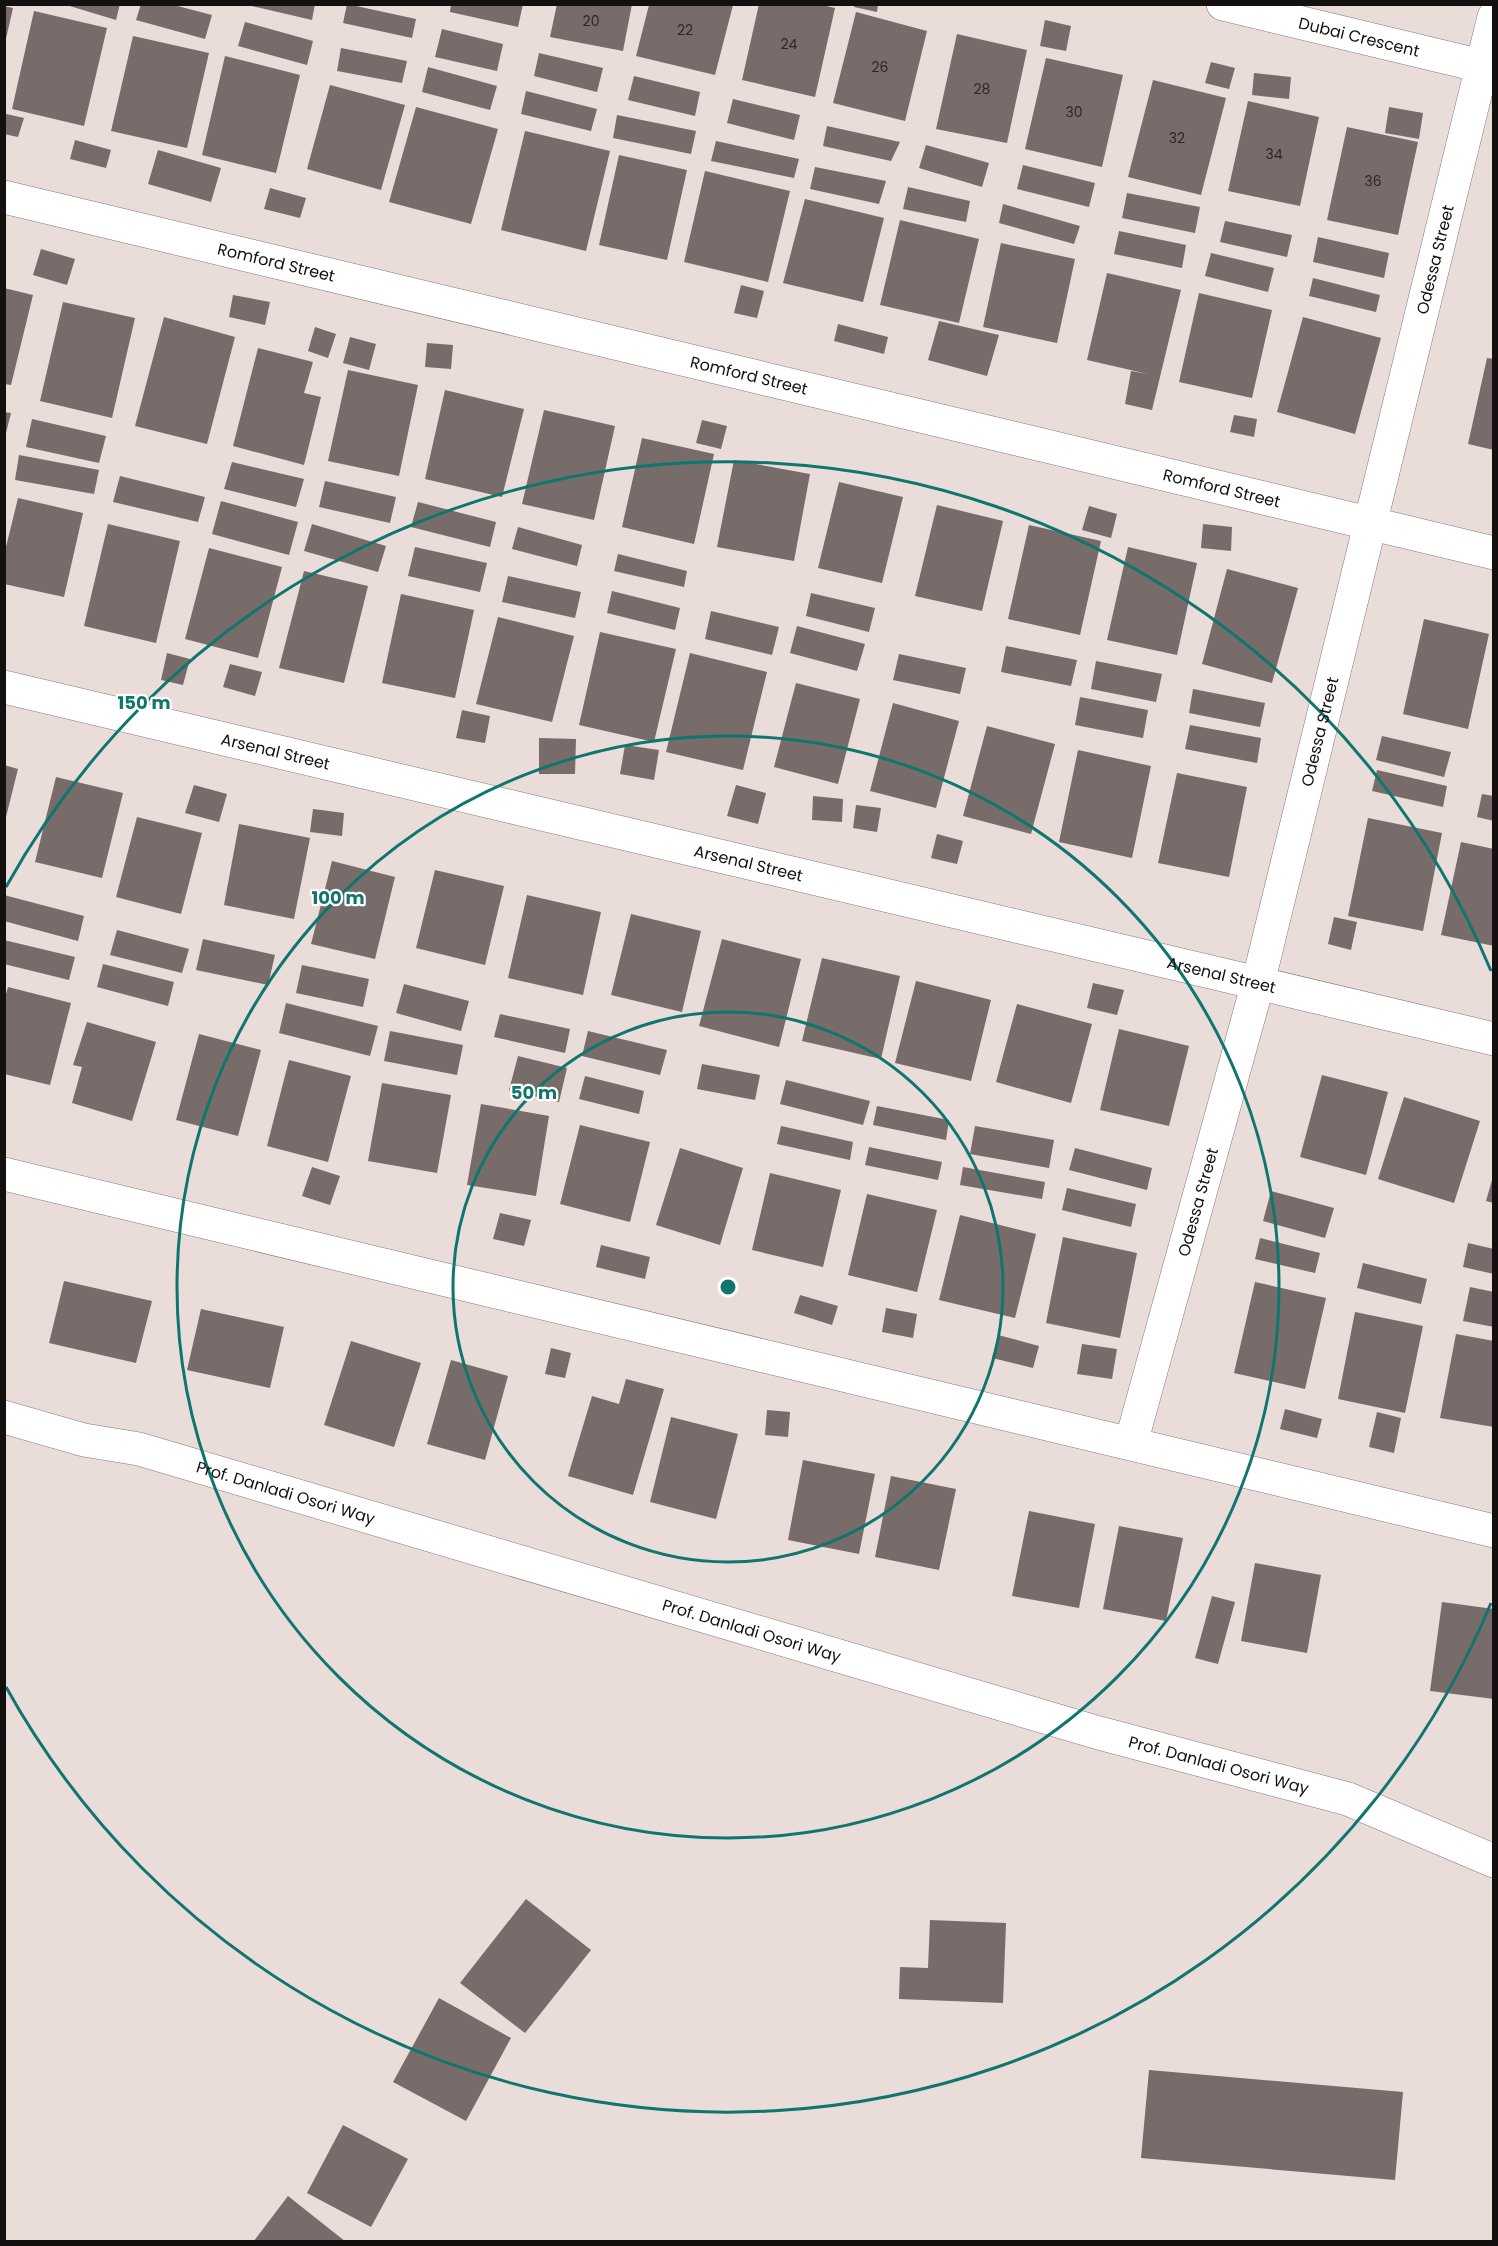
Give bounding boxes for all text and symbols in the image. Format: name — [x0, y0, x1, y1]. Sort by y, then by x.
house number: 20 — [583, 11, 599, 31]
street label: Dubai Crescent — [1296, 12, 1422, 63]
house number: 22 — [677, 20, 693, 40]
house number: 24 — [781, 34, 798, 54]
house number: 26 — [872, 57, 889, 77]
house number: 28 — [974, 79, 991, 99]
house number: 30 — [1065, 102, 1083, 122]
house number: 32 — [1169, 128, 1185, 148]
house number: 34 — [1265, 144, 1283, 164]
house number: 36 — [1364, 171, 1382, 191]
street label: Odessa Street — [1411, 202, 1460, 317]
street label: Romford Street — [215, 237, 337, 288]
street label: Romford Street — [688, 350, 810, 401]
street label: Romford Street — [1161, 463, 1283, 514]
street label: Odessa Street — [1295, 674, 1344, 789]
text: 150 m — [117, 690, 171, 715]
street label: Arsenal Street — [219, 728, 332, 776]
street label: Arsenal Street — [692, 839, 805, 887]
text: 100 m — [311, 885, 365, 910]
street label: Arsenal Street — [1165, 951, 1278, 999]
text: 50 m — [511, 1080, 557, 1105]
street label: Odessa Street — [1172, 1145, 1224, 1259]
centre of rings — [718, 1277, 738, 1297]
street label: Prof. Danladi Osori Way — [193, 1456, 378, 1530]
street label: Prof. Danladi Osori Way — [659, 1593, 844, 1668]
street label: Prof. Danladi Osori Way — [1126, 1730, 1311, 1800]

